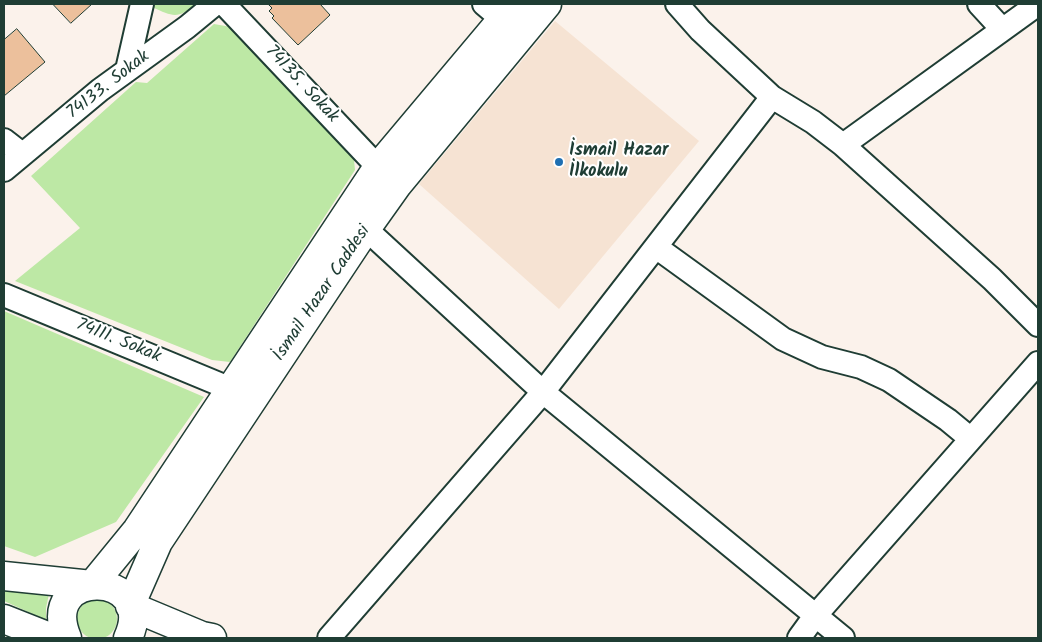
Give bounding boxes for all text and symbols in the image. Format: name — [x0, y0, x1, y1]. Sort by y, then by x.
street label: 74135. Sokak — [260, 42, 342, 128]
street label: 74133. Sokak — [63, 47, 155, 125]
place label: İsmail Hazar İlkokulu — [569, 141, 669, 183]
marker: İsmail Hazar İlkokulu — [553, 156, 565, 168]
street label: İsmail Hazar Caddesi — [270, 222, 376, 366]
street label: 74111. Sokak — [72, 315, 164, 369]

